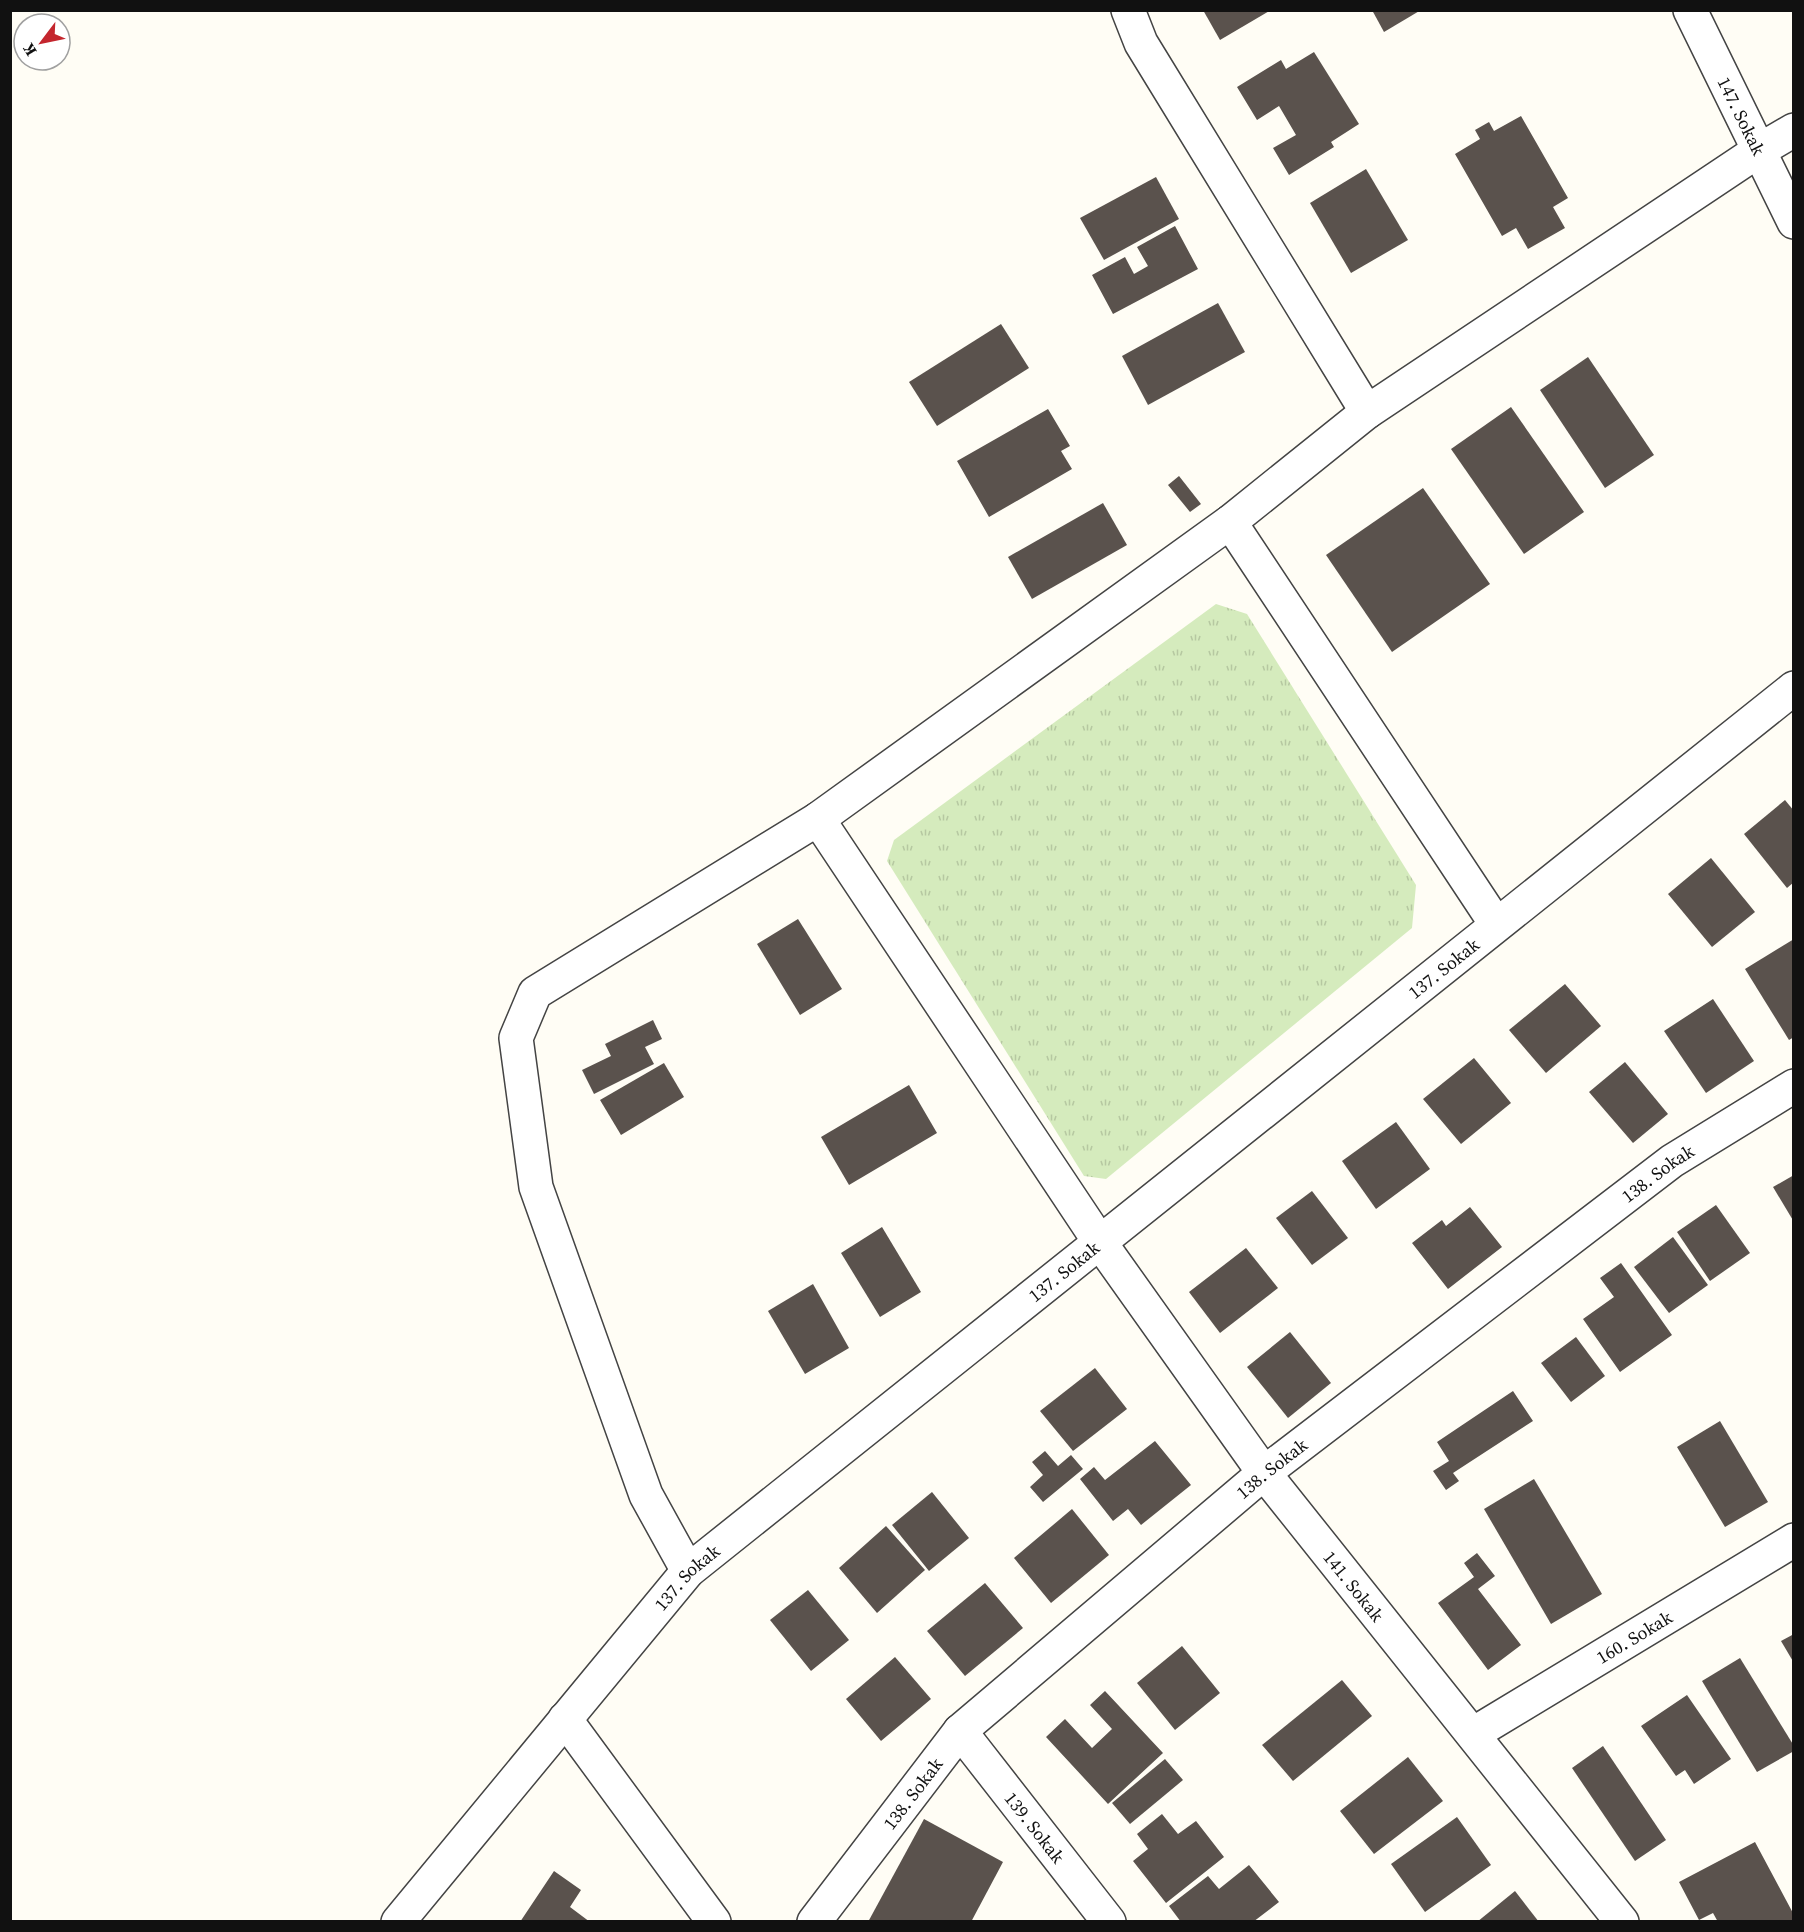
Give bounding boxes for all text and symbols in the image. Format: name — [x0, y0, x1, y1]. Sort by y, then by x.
north arrow — [12, 12, 72, 72]
text: K — [17, 39, 42, 61]
street label: 147. Sokak — [1712, 73, 1772, 159]
street label: 137. Sokak — [1403, 932, 1484, 1004]
street label: 138. Sokak — [1616, 1138, 1699, 1208]
street label: 137. Sokak — [1023, 1235, 1105, 1307]
street label: 138. Sokak — [1230, 1432, 1312, 1504]
street label: 137. Sokak — [648, 1538, 725, 1616]
street label: 141. Sokak — [1318, 1545, 1390, 1627]
street label: 160. Sokak — [1591, 1604, 1677, 1669]
street label: 138. Sokak — [877, 1752, 948, 1834]
street label: 139. Sokak — [999, 1786, 1071, 1868]

